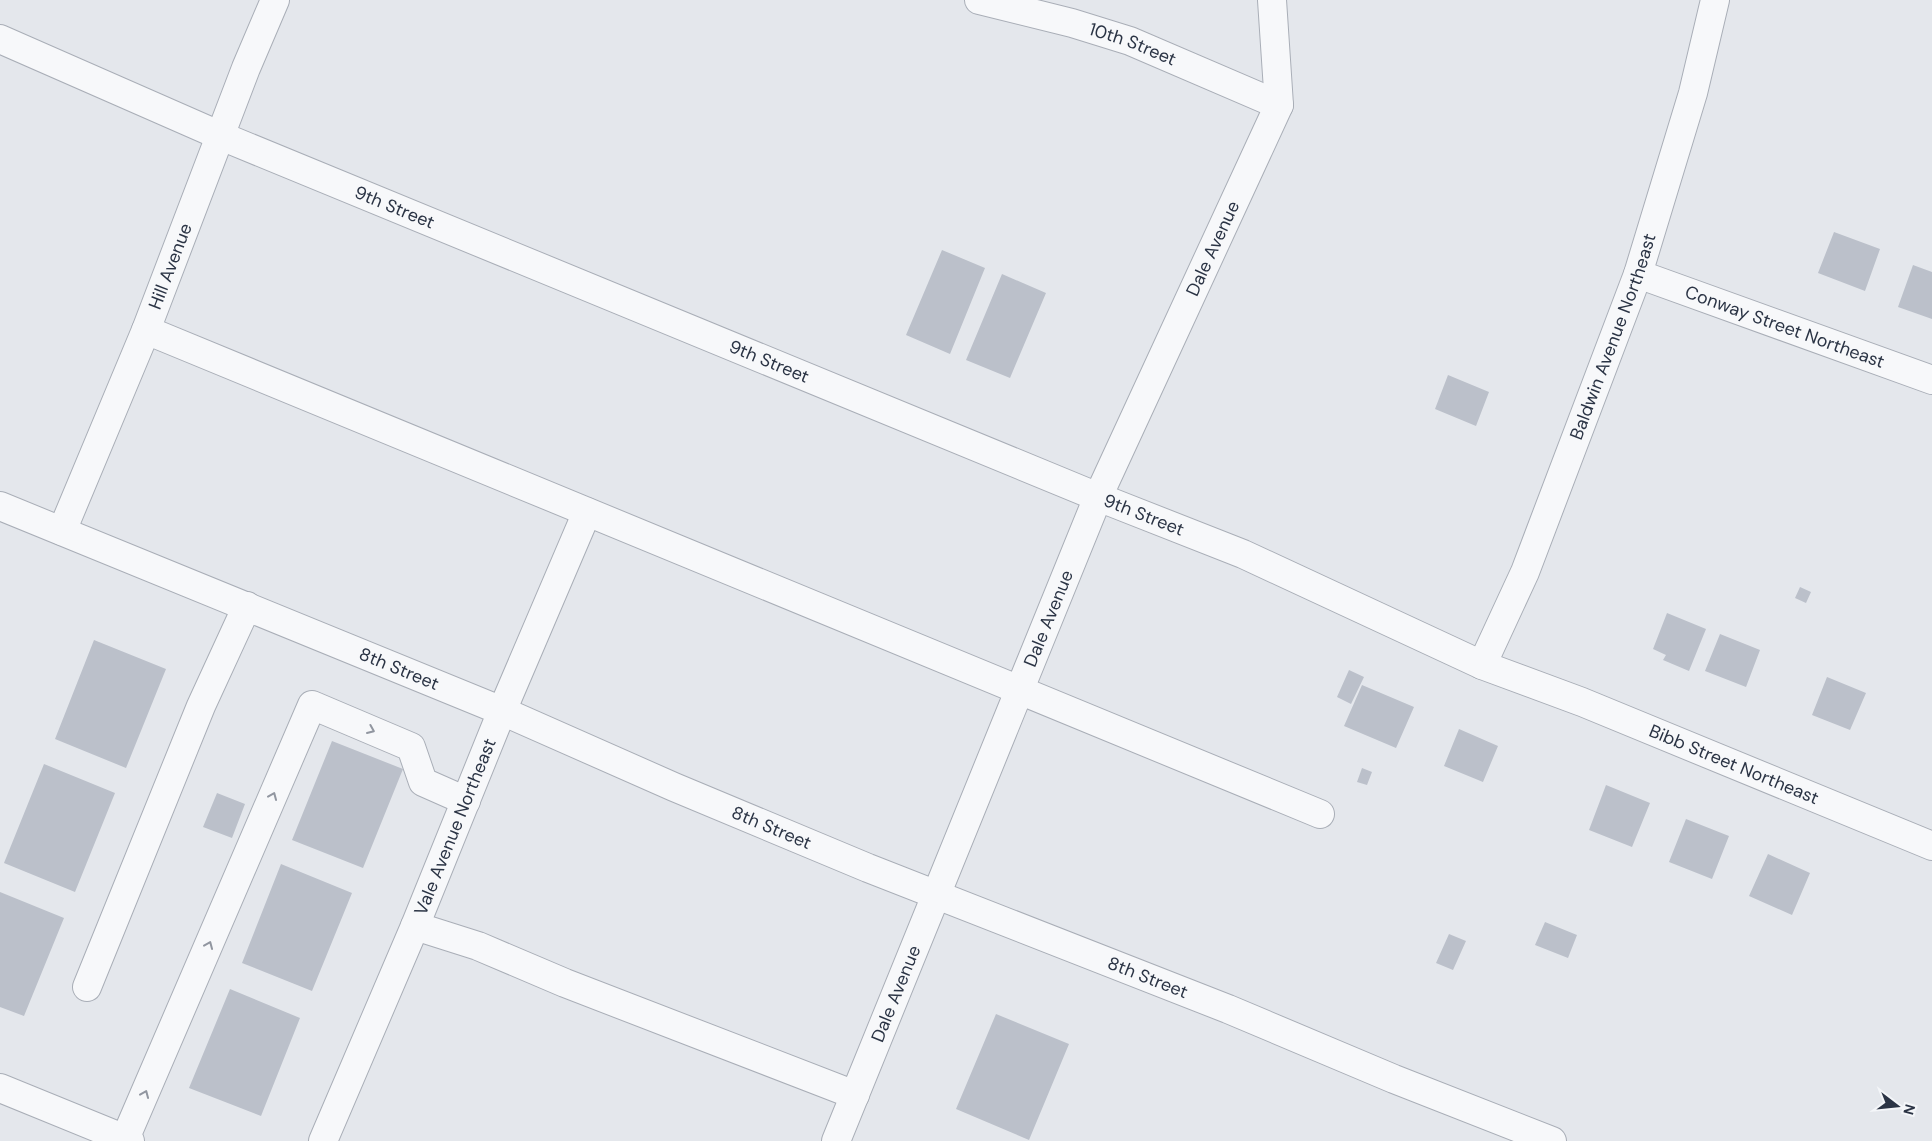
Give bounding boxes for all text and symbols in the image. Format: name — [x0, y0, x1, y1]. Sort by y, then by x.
street label: 10th Street — [1086, 17, 1180, 71]
street label: 9th Street — [351, 180, 438, 235]
street label: Dale Avenue — [1180, 197, 1245, 300]
street label: Hill Avenue — [143, 220, 198, 313]
street label: Baldwin Avenue Northeast — [1564, 230, 1662, 443]
street label: Conway Street Northeast — [1682, 280, 1888, 374]
street label: 9th Street — [725, 334, 813, 389]
street label: 9th Street — [1100, 488, 1188, 542]
street label: Dale Avenue — [1018, 567, 1079, 671]
street label: 8th Street — [355, 642, 443, 696]
street label: Bibb Street Northeast — [1646, 719, 1822, 810]
one-way arrow — [366, 723, 375, 734]
street label: Vale Avenue Northeast — [409, 735, 502, 919]
one-way arrow — [267, 792, 278, 801]
street label: 8th Street — [728, 800, 815, 855]
one-way arrow — [202, 941, 213, 950]
street label: Dale Avenue — [865, 942, 926, 1046]
street label: 8th Street — [1104, 951, 1191, 1004]
north arrow — [1872, 1081, 1922, 1131]
one-way arrow — [138, 1090, 149, 1099]
text: N — [1899, 1102, 1920, 1117]

